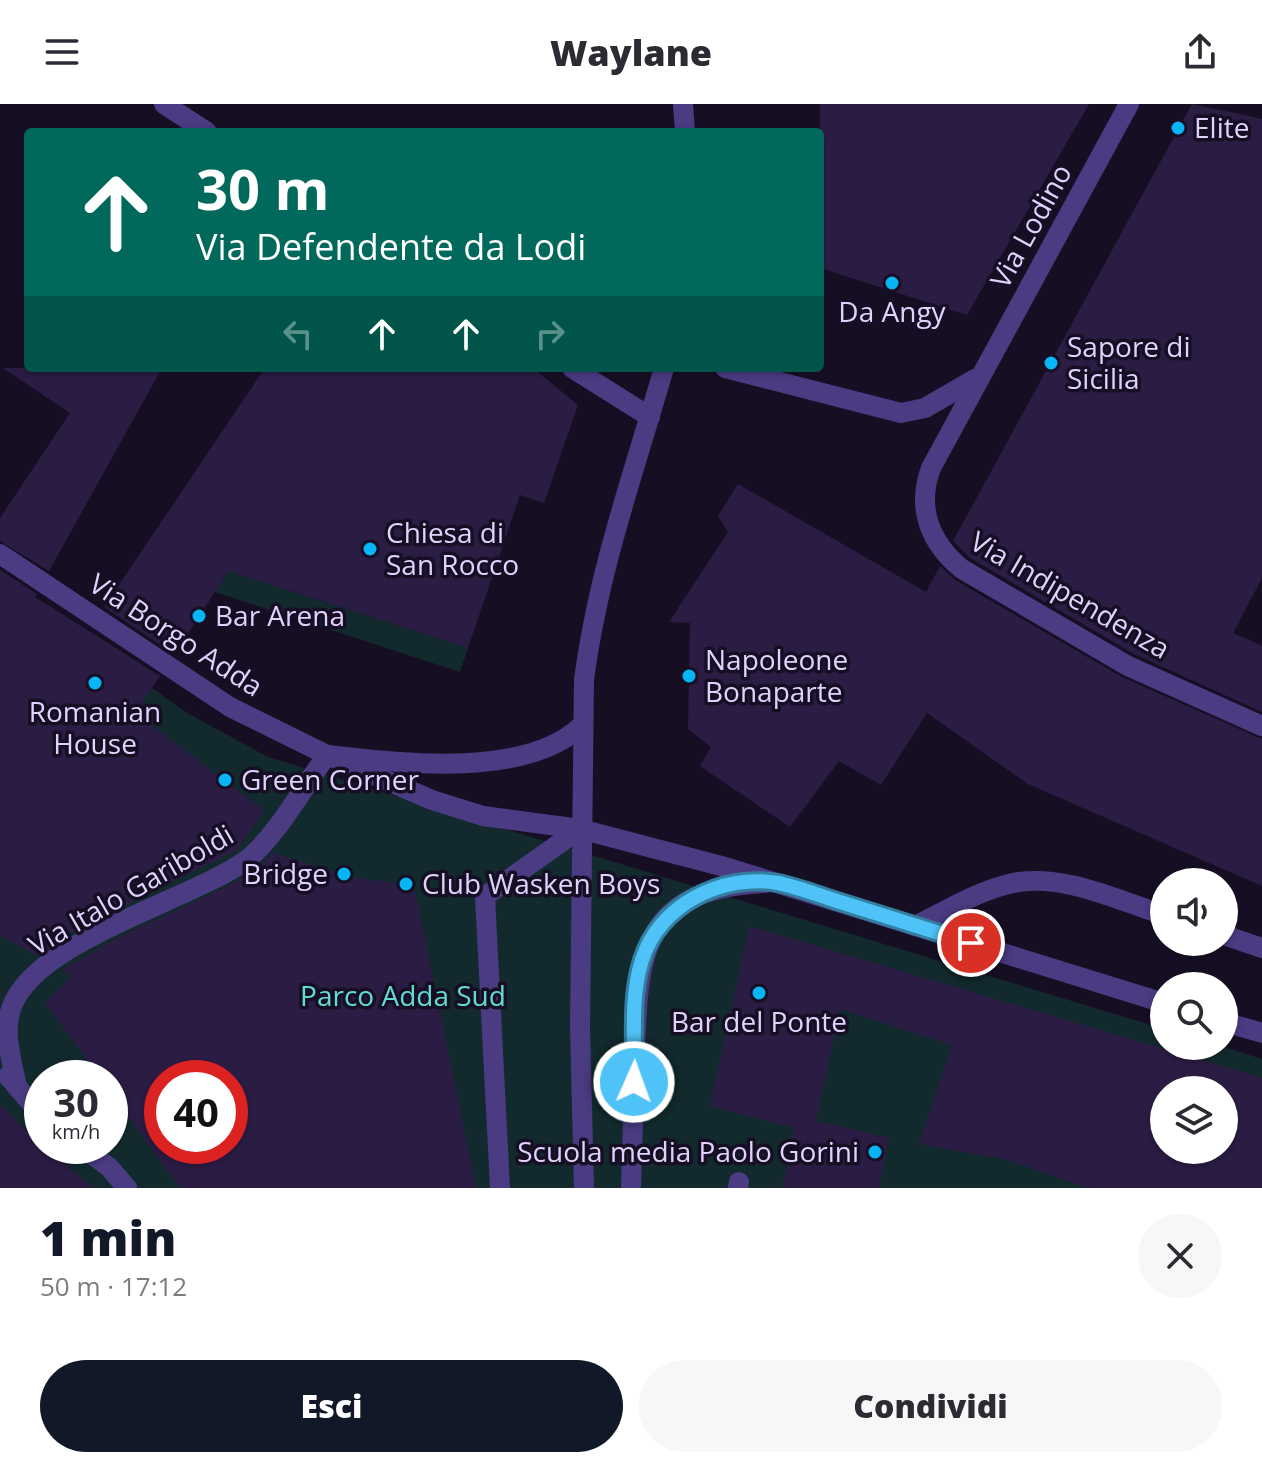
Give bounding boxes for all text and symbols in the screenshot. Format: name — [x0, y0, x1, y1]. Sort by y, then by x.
text: Waylane — [550, 28, 712, 77]
icon: menu — [40, 30, 84, 74]
icon: share — [1178, 30, 1222, 74]
place label: Elite — [1194, 108, 1249, 146]
marker: Elite — [1169, 119, 1187, 137]
text: 30 m — [196, 150, 330, 226]
street label: Via Lodino — [980, 157, 1080, 294]
icon: ahead — [64, 160, 168, 264]
text: Via Defendente da Lodi — [196, 222, 586, 271]
marker: Da Angy — [883, 274, 901, 292]
place label: Da Angy — [838, 292, 947, 330]
icon: left — [276, 312, 320, 356]
icon: ahead — [360, 312, 404, 356]
icon: ahead — [444, 312, 488, 356]
icon: right — [528, 312, 572, 356]
place label: Sapore di Sicilia — [1067, 327, 1191, 397]
marker: Sapore di Sicilia — [1042, 354, 1060, 372]
place label: Chiesa di San Rocco — [386, 513, 519, 583]
street label: Via Indipendenza — [964, 522, 1177, 667]
marker: Chiesa di San Rocco — [361, 540, 379, 558]
street label: Via Borgo Adda — [82, 564, 271, 705]
place label: Bar Arena — [215, 596, 345, 634]
marker: Bar Arena — [190, 607, 208, 625]
place label: Napoleone Bonaparte — [705, 640, 848, 710]
marker: Napoleone Bonaparte — [680, 667, 698, 685]
marker: Romanian House — [86, 674, 104, 692]
place label: Romanian House — [29, 692, 161, 762]
place label: Green Corner — [241, 760, 420, 798]
marker: Green Corner — [216, 771, 234, 789]
street label: Via Italo Gariboldi — [21, 815, 240, 963]
place label: Bridge — [243, 854, 328, 892]
place label: Club Wasken Boys — [422, 864, 660, 902]
marker: Bridge — [335, 865, 353, 883]
map controls — [1150, 868, 1238, 1164]
button: sound — [1150, 868, 1238, 956]
marker: Club Wasken Boys — [397, 875, 415, 893]
pin — [937, 909, 1005, 977]
icon: arrive — [949, 921, 993, 965]
button: search — [1150, 972, 1238, 1060]
park label: Parco Adda Sud — [300, 976, 506, 1014]
marker: Bar del Ponte — [750, 984, 768, 1002]
place label: Bar del Ponte — [671, 1002, 847, 1040]
position arrow — [592, 1040, 676, 1124]
speed limit sign: 40 — [144, 1060, 248, 1164]
text: 30 — [53, 1074, 99, 1129]
button: layers — [1150, 1076, 1238, 1164]
text: km/h — [52, 1118, 100, 1145]
place label: Scuola media Paolo Gorini — [517, 1132, 859, 1170]
marker: Scuola media Paolo Gorini — [866, 1143, 884, 1161]
text: 1 min — [40, 1205, 176, 1270]
button: close — [1138, 1214, 1222, 1298]
text: 50 m · 17:12 — [40, 1268, 187, 1304]
button: Esci — [40, 1360, 623, 1452]
button: Condividi — [639, 1360, 1222, 1452]

